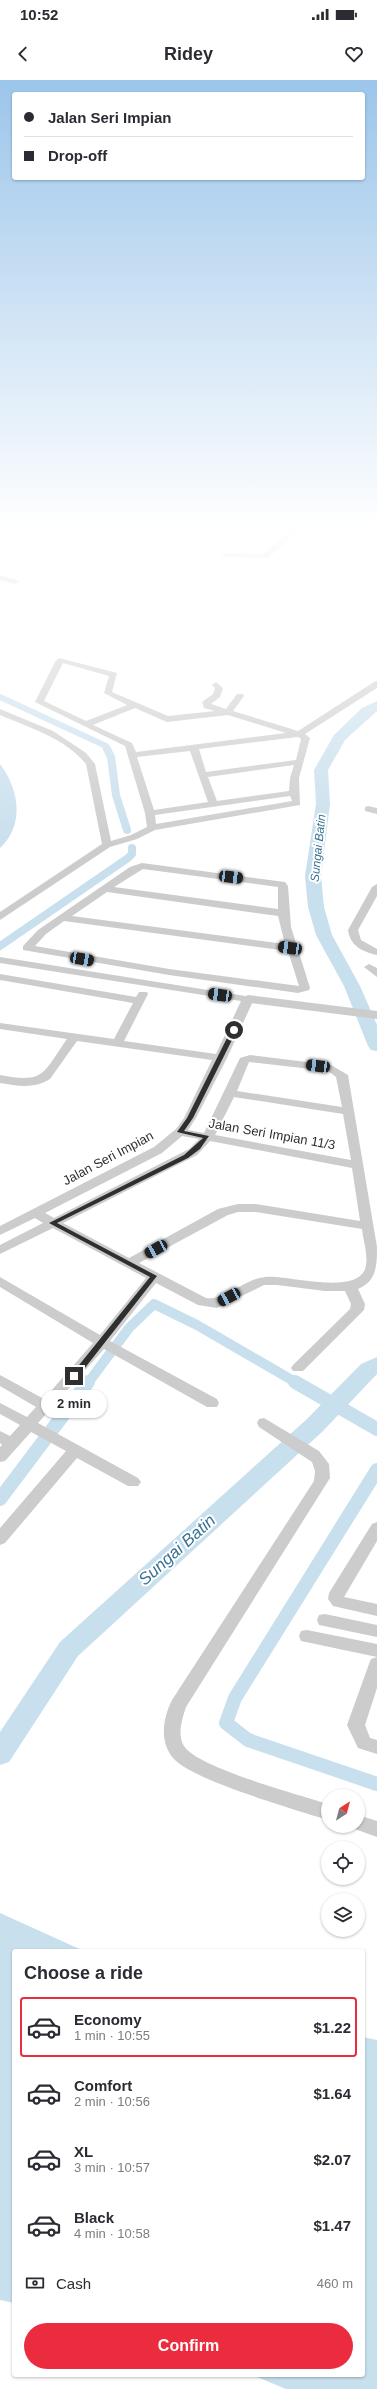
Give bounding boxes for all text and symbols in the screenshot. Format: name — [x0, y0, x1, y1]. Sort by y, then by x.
text: 10:52 — [20, 6, 58, 23]
icon: back — [12, 43, 34, 65]
icon: heart — [343, 43, 365, 65]
text: Ridey — [164, 44, 213, 64]
text: Jalan Seri Impian — [48, 109, 171, 126]
text: Drop-off — [48, 147, 107, 164]
water label: Sungai Batin — [307, 813, 329, 883]
car — [218, 870, 244, 884]
car — [277, 940, 303, 956]
car — [69, 951, 95, 967]
car — [207, 987, 233, 1003]
route start — [225, 1021, 243, 1039]
car — [305, 1059, 331, 1073]
street label: Jalan Seri Impian 11/3 — [207, 1115, 337, 1153]
street label: Jalan Seri Impian — [60, 1128, 156, 1188]
car — [143, 1238, 169, 1260]
car — [216, 1286, 242, 1308]
route end — [65, 1367, 83, 1385]
callout: 2 min — [41, 1390, 107, 1418]
text: 2 min — [57, 1396, 91, 1411]
water label: Sungai Batin — [135, 1511, 219, 1589]
north arrow — [321, 1789, 365, 1833]
map controls — [321, 1789, 365, 1937]
button: locate — [321, 1841, 365, 1885]
button: layers — [321, 1893, 365, 1937]
text: Choose a ride — [24, 1963, 143, 1983]
icon: car — [26, 2009, 62, 2045]
text: Economy — [74, 2011, 142, 2028]
text: $1.22 — [313, 2019, 351, 2036]
text: 1 min · 10:55 — [74, 2028, 150, 2043]
icon: car — [26, 2075, 62, 2111]
text: Comfort — [74, 2077, 132, 2094]
text: $1.64 — [313, 2085, 351, 2102]
text: 2 min · 10:56 — [74, 2094, 150, 2109]
icon: car — [26, 2141, 62, 2177]
text: XL — [74, 2143, 93, 2160]
text: $2.07 — [313, 2151, 351, 2168]
text: 3 min · 10:57 — [74, 2160, 150, 2175]
icon: car — [26, 2207, 62, 2243]
text: Black — [74, 2209, 114, 2226]
text: $1.47 — [313, 2217, 351, 2234]
text: 4 min · 10:58 — [74, 2226, 150, 2241]
icon: cash — [24, 2272, 46, 2294]
text: Cash — [56, 2275, 91, 2292]
text: 460 m — [317, 2276, 353, 2291]
button: Confirm — [24, 2323, 353, 2369]

